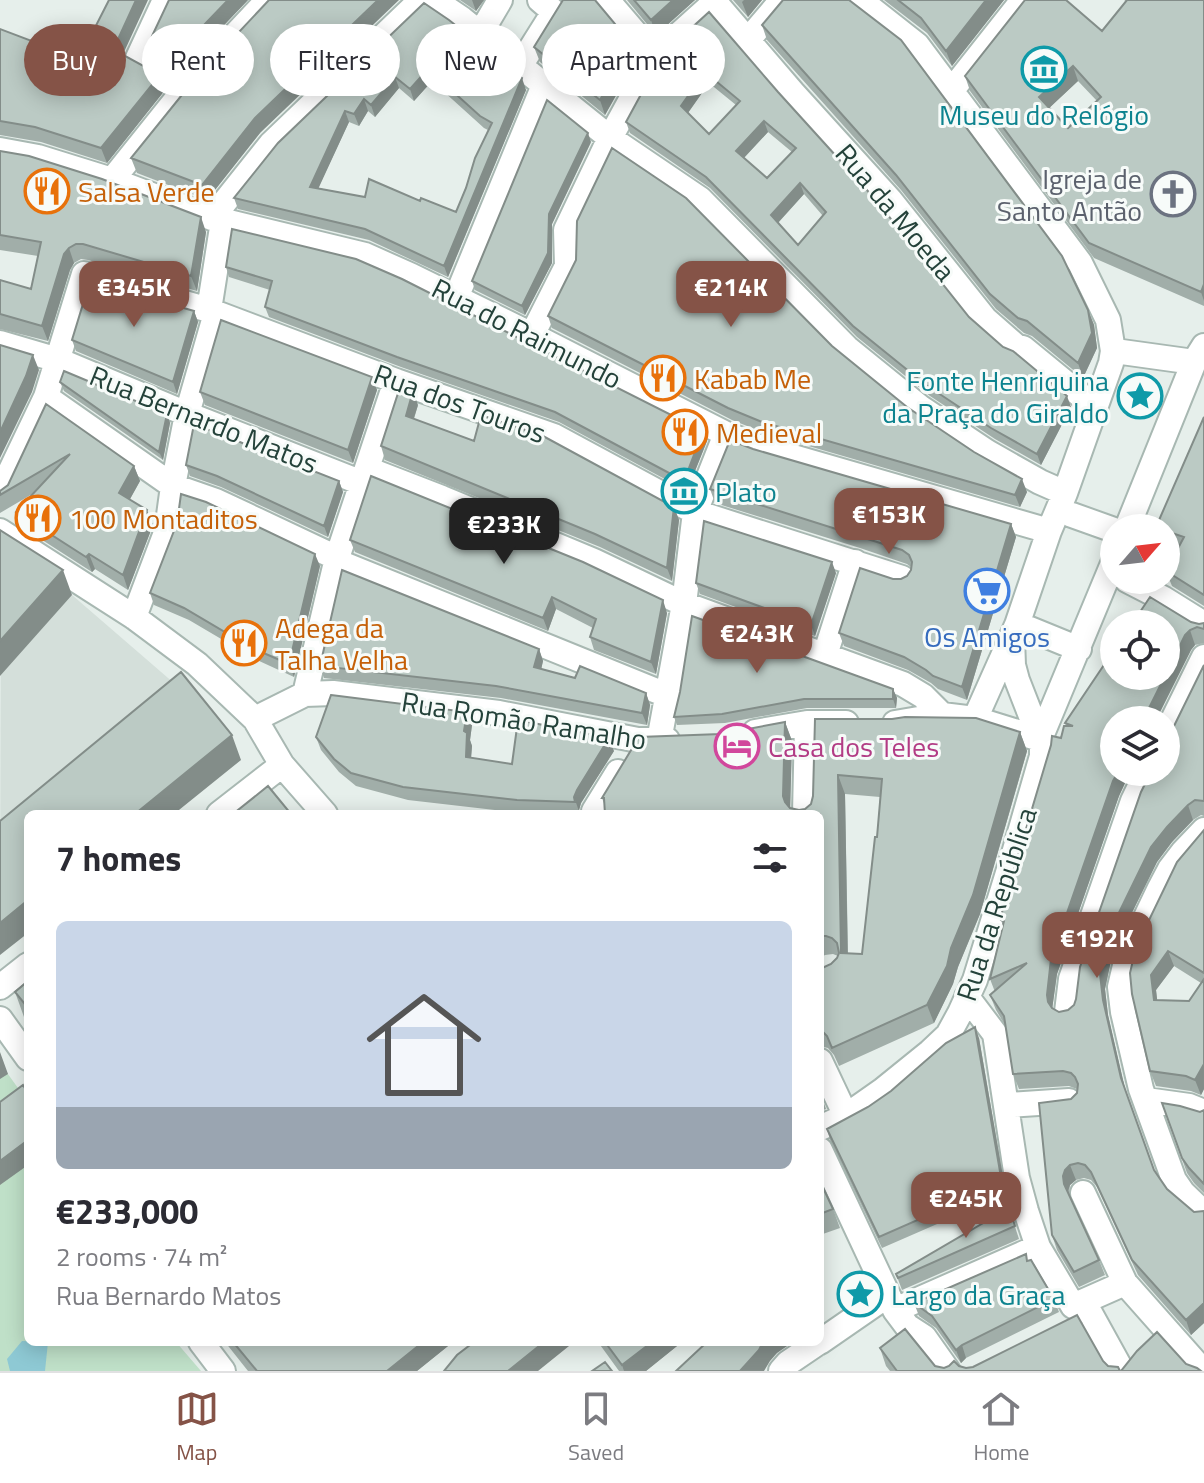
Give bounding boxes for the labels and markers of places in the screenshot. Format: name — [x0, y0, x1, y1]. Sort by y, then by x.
museum icon: Museu do Relógio — [1020, 45, 1068, 93]
place label: Museu do Relógio — [939, 93, 1149, 136]
place label: Igreja de Santo Antão — [997, 157, 1142, 232]
restaurant icon: Salsa Verde — [23, 167, 71, 215]
place label: Salsa Verde — [78, 170, 215, 213]
church icon: Igreja de Santo Antão — [1149, 170, 1197, 218]
pin: €345K — [78, 261, 190, 329]
pin: €214K — [675, 261, 787, 329]
restaurant icon: Kabab Me — [639, 354, 687, 402]
place label: Kabab Me — [694, 357, 811, 400]
place label: Fonte Henriquina da Praça do Giraldo — [882, 359, 1109, 434]
place icon: Fonte Henriquina da Praça do Giraldo — [1116, 372, 1164, 420]
restaurant icon: Medieval — [661, 408, 709, 456]
place label: Medieval — [716, 411, 822, 454]
museum icon: Plato — [660, 467, 708, 515]
place label: Plato — [715, 470, 777, 513]
pin: €153K — [833, 488, 945, 556]
restaurant icon: 100 Montaditos — [14, 494, 62, 542]
place label: 100 Montaditos — [69, 497, 258, 540]
pin: €233K — [448, 498, 560, 566]
supermarket icon: Os Amigos — [963, 567, 1011, 615]
place label: Adega da Talha Velha — [275, 606, 408, 681]
pin: €243K — [701, 607, 813, 675]
place label: Os Amigos — [924, 615, 1050, 658]
restaurant icon: Adega da Talha Velha — [220, 619, 268, 667]
hotel icon: Casa dos Teles — [713, 722, 761, 770]
place label: Casa dos Teles — [768, 725, 939, 768]
pin: €192K — [1041, 912, 1153, 980]
pin: €245K — [910, 1172, 1022, 1240]
place icon: Largo da Graça — [836, 1270, 884, 1318]
place label: Largo da Graça — [891, 1273, 1065, 1316]

